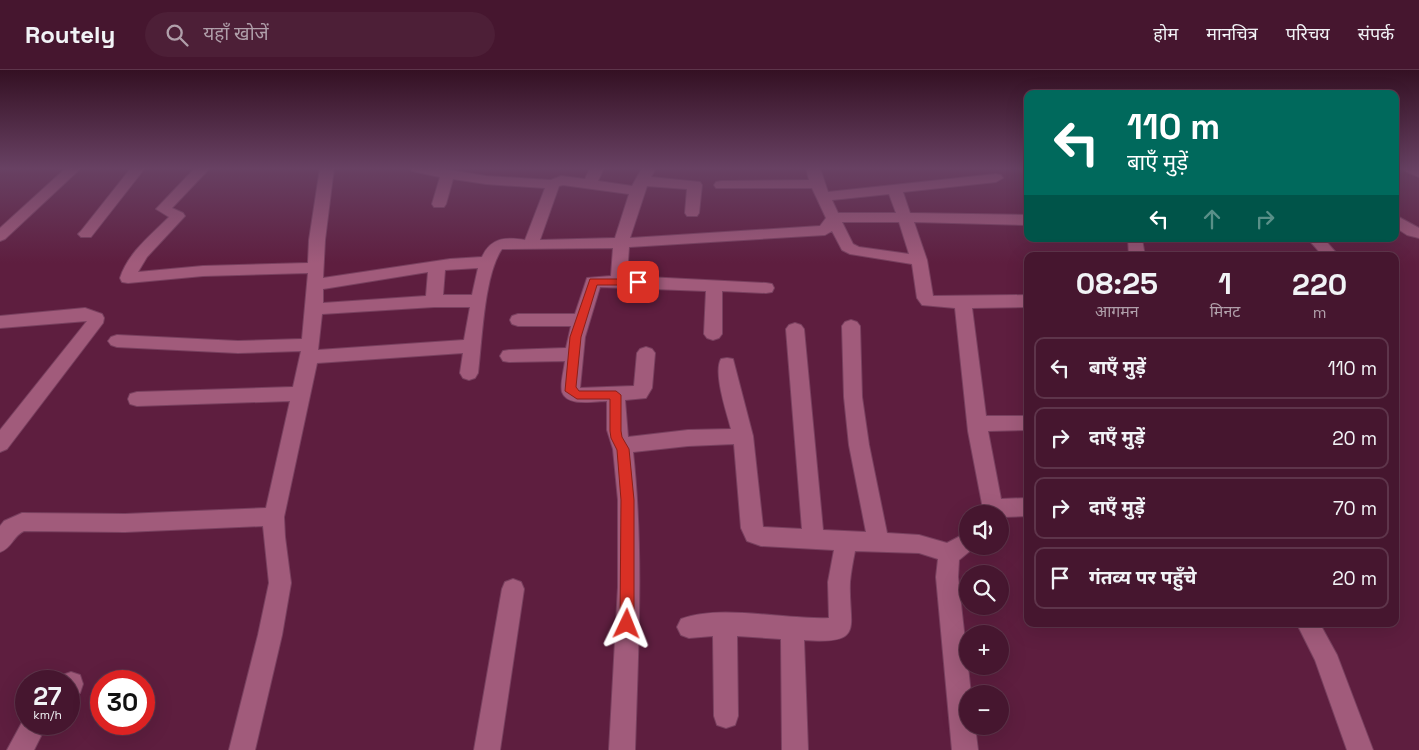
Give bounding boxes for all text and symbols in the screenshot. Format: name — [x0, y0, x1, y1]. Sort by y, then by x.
search box — [145, 12, 495, 57]
text: Routely — [25, 19, 115, 50]
icon: search — [163, 21, 191, 49]
text: यहाँ खोजें — [203, 21, 269, 46]
text: होम — [1153, 22, 1178, 45]
text: मानचित्र — [1206, 22, 1258, 45]
text: परिचय — [1286, 22, 1330, 45]
text: संपर्क — [1358, 22, 1394, 45]
text: 110 m — [1127, 105, 1220, 149]
icon: left — [1044, 110, 1109, 175]
text: बाएँ मुड़ें — [1127, 148, 1188, 176]
icon: left — [1145, 205, 1173, 233]
icon: ahead — [1198, 205, 1226, 233]
icon: right — [1251, 205, 1279, 233]
pin — [617, 261, 659, 303]
text: 08:25 — [1076, 264, 1158, 303]
text: 1 — [1218, 264, 1232, 303]
text: 220 — [1292, 265, 1347, 304]
icon: arrive — [624, 268, 652, 296]
text: आगमन — [1095, 301, 1139, 322]
text: मिनट — [1210, 301, 1240, 322]
text: m — [1313, 302, 1327, 323]
icon: left — [1046, 354, 1074, 382]
text: बाएँ मुड़ें — [1089, 355, 1146, 380]
text: 110 m — [1328, 356, 1377, 381]
icon: right — [1046, 424, 1074, 452]
text: दाएँ मुड़ें — [1089, 425, 1145, 450]
text: 20 m — [1332, 426, 1377, 451]
icon: right — [1046, 494, 1074, 522]
text: दाएँ मुड़ें — [1089, 495, 1145, 520]
text: 70 m — [1333, 496, 1377, 521]
map controls — [959, 505, 1009, 735]
button: sound — [959, 505, 1009, 555]
icon: arrive — [1046, 564, 1074, 592]
button: search — [959, 565, 1009, 615]
text: गंतव्य पर पहुँचे — [1089, 565, 1196, 590]
text: 20 m — [1332, 566, 1377, 591]
position arrow — [600, 597, 652, 649]
button: + — [959, 625, 1009, 675]
speed limit sign: 30 — [90, 670, 155, 735]
text: 27 — [33, 680, 62, 712]
button: − — [959, 685, 1009, 735]
text: km/h — [33, 707, 62, 723]

